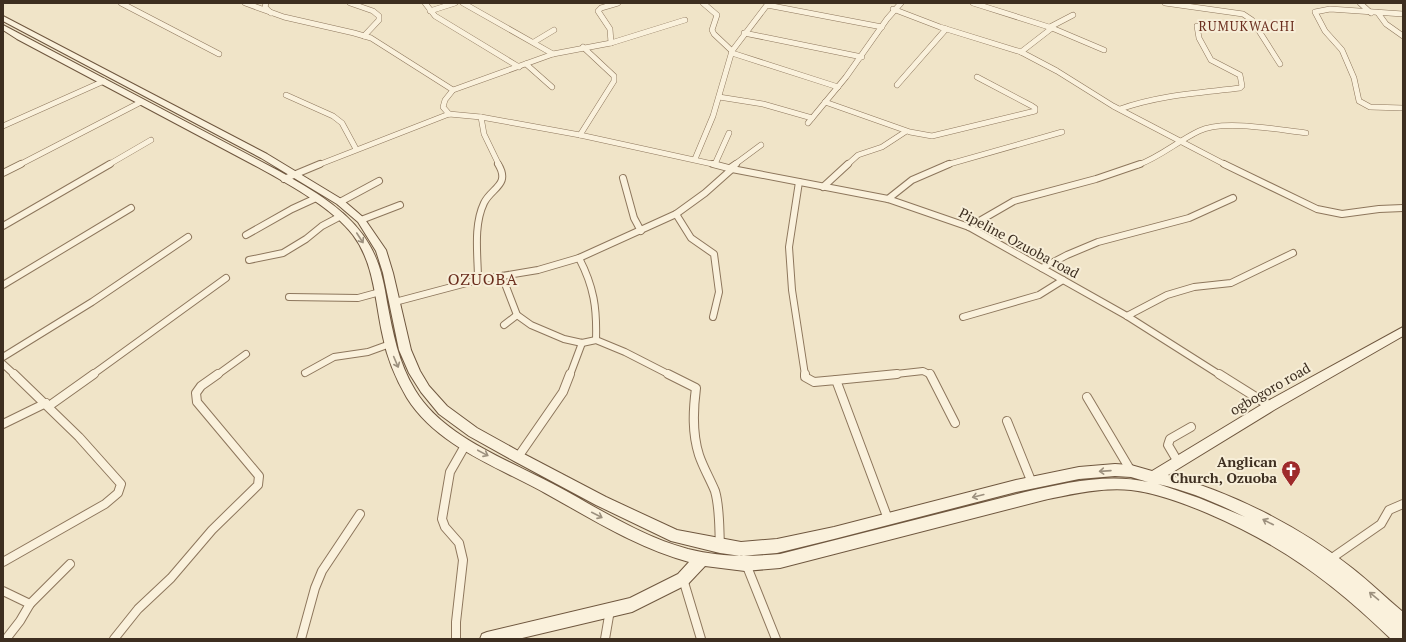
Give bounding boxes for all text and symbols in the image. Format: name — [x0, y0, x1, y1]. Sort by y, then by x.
district label: RUMUKWACHI — [1199, 17, 1295, 35]
street label: Pipeline Ozuoba road — [956, 203, 1083, 282]
one-way arrow — [356, 232, 364, 243]
district label: OZUOBA — [448, 268, 518, 290]
one-way arrow — [393, 355, 400, 367]
street label: ogbogoro road — [1226, 358, 1314, 419]
one-way arrow — [477, 450, 489, 458]
place label: Anglican Church, Ozuoba — [1170, 452, 1277, 487]
church icon: Anglican Church, Ozuoba — [1280, 459, 1302, 487]
one-way arrow — [1099, 468, 1112, 475]
one-way arrow — [972, 493, 985, 500]
one-way arrow — [591, 512, 603, 519]
one-way arrow — [1262, 518, 1274, 525]
one-way arrow — [1369, 592, 1379, 601]

